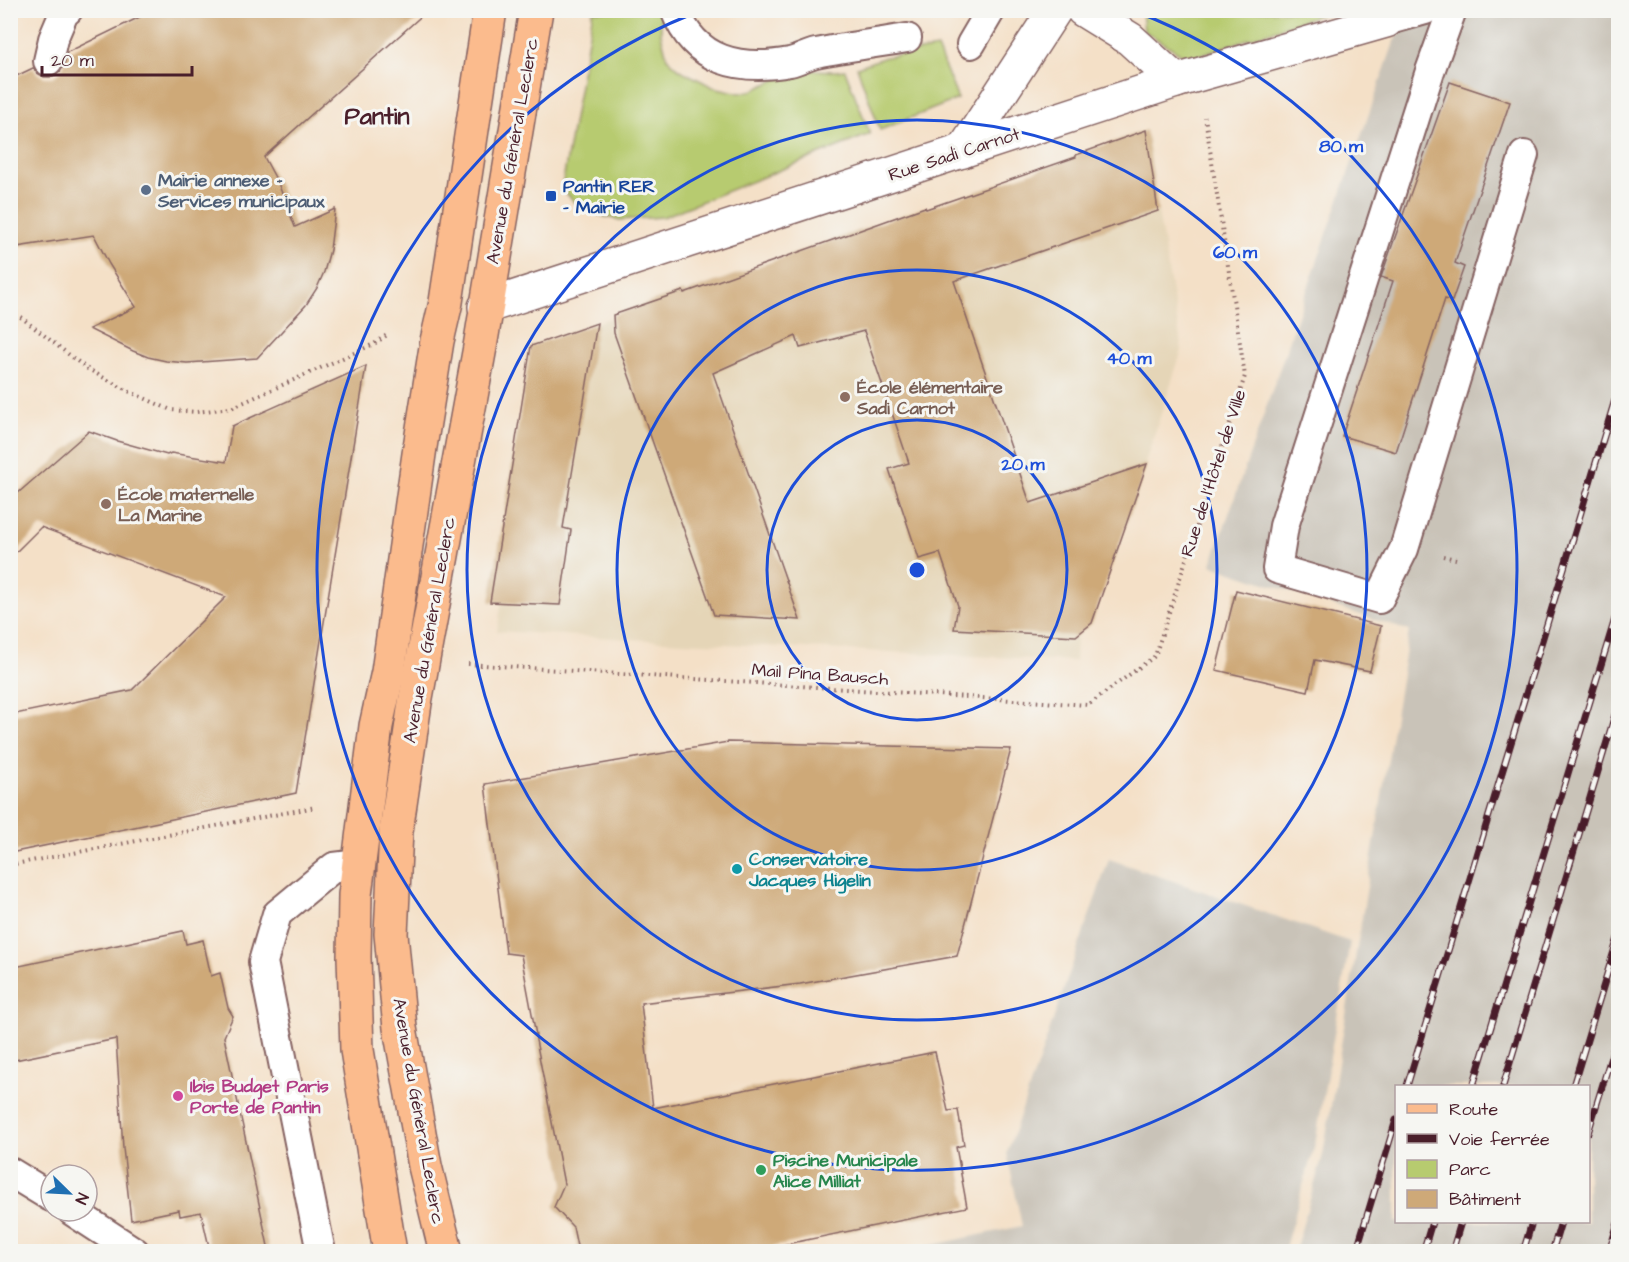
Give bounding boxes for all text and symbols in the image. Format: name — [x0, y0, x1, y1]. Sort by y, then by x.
street label: Avenue du Général Leclerc — [480, 36, 545, 266]
scale bar — [42, 39, 192, 77]
text: 20 m — [51, 48, 94, 73]
district label: Pantin — [345, 100, 409, 134]
street label: Rue Sadi Carnot — [885, 121, 1024, 188]
text: 80 m — [1319, 134, 1364, 159]
place label: Mairie annexe - Services municipaux — [157, 168, 325, 214]
place label: Pantin RER - Mairie — [563, 174, 655, 220]
marker: Mairie annexe - Services municipaux — [139, 183, 153, 197]
marker: Pantin RER - Mairie — [544, 189, 558, 203]
text: 60 m — [1213, 240, 1258, 265]
text: 40 m — [1107, 346, 1152, 371]
place label: École élémentaire Sadi Carnot — [856, 375, 1003, 421]
street label: Rue de l'Hôtel de Ville — [1175, 386, 1252, 560]
marker: École élémentaire Sadi Carnot — [838, 390, 852, 404]
text: 20 m — [1001, 452, 1045, 477]
place label: École maternelle La Marine — [118, 482, 254, 528]
marker: École maternelle La Marine — [99, 497, 113, 511]
street label: Avenue du Général Leclerc — [397, 515, 462, 745]
centre of rings — [907, 560, 927, 580]
street label: Mail Pina Bausch — [751, 657, 889, 692]
place label: Conservatoire Jacques Higelin — [748, 847, 871, 894]
marker: Conservatoire Jacques Higelin — [730, 862, 744, 876]
street label: Avenue du Général Leclerc — [386, 996, 451, 1226]
place label: Ibis Budget Paris Porte de Pantin — [190, 1074, 329, 1120]
legend — [1395, 1085, 1590, 1223]
marker: Ibis Budget Paris Porte de Pantin — [171, 1089, 185, 1103]
text: Route — [1449, 1097, 1498, 1122]
text: Voie ferrée — [1449, 1127, 1550, 1152]
place label: Piscine Municipale Alice Milliat — [773, 1148, 918, 1194]
text: Parc — [1449, 1157, 1491, 1182]
north arrow — [39, 1163, 99, 1223]
marker: Piscine Municipale Alice Milliat — [754, 1163, 768, 1177]
text: Bâtiment — [1449, 1187, 1522, 1212]
text: N — [70, 1190, 94, 1208]

